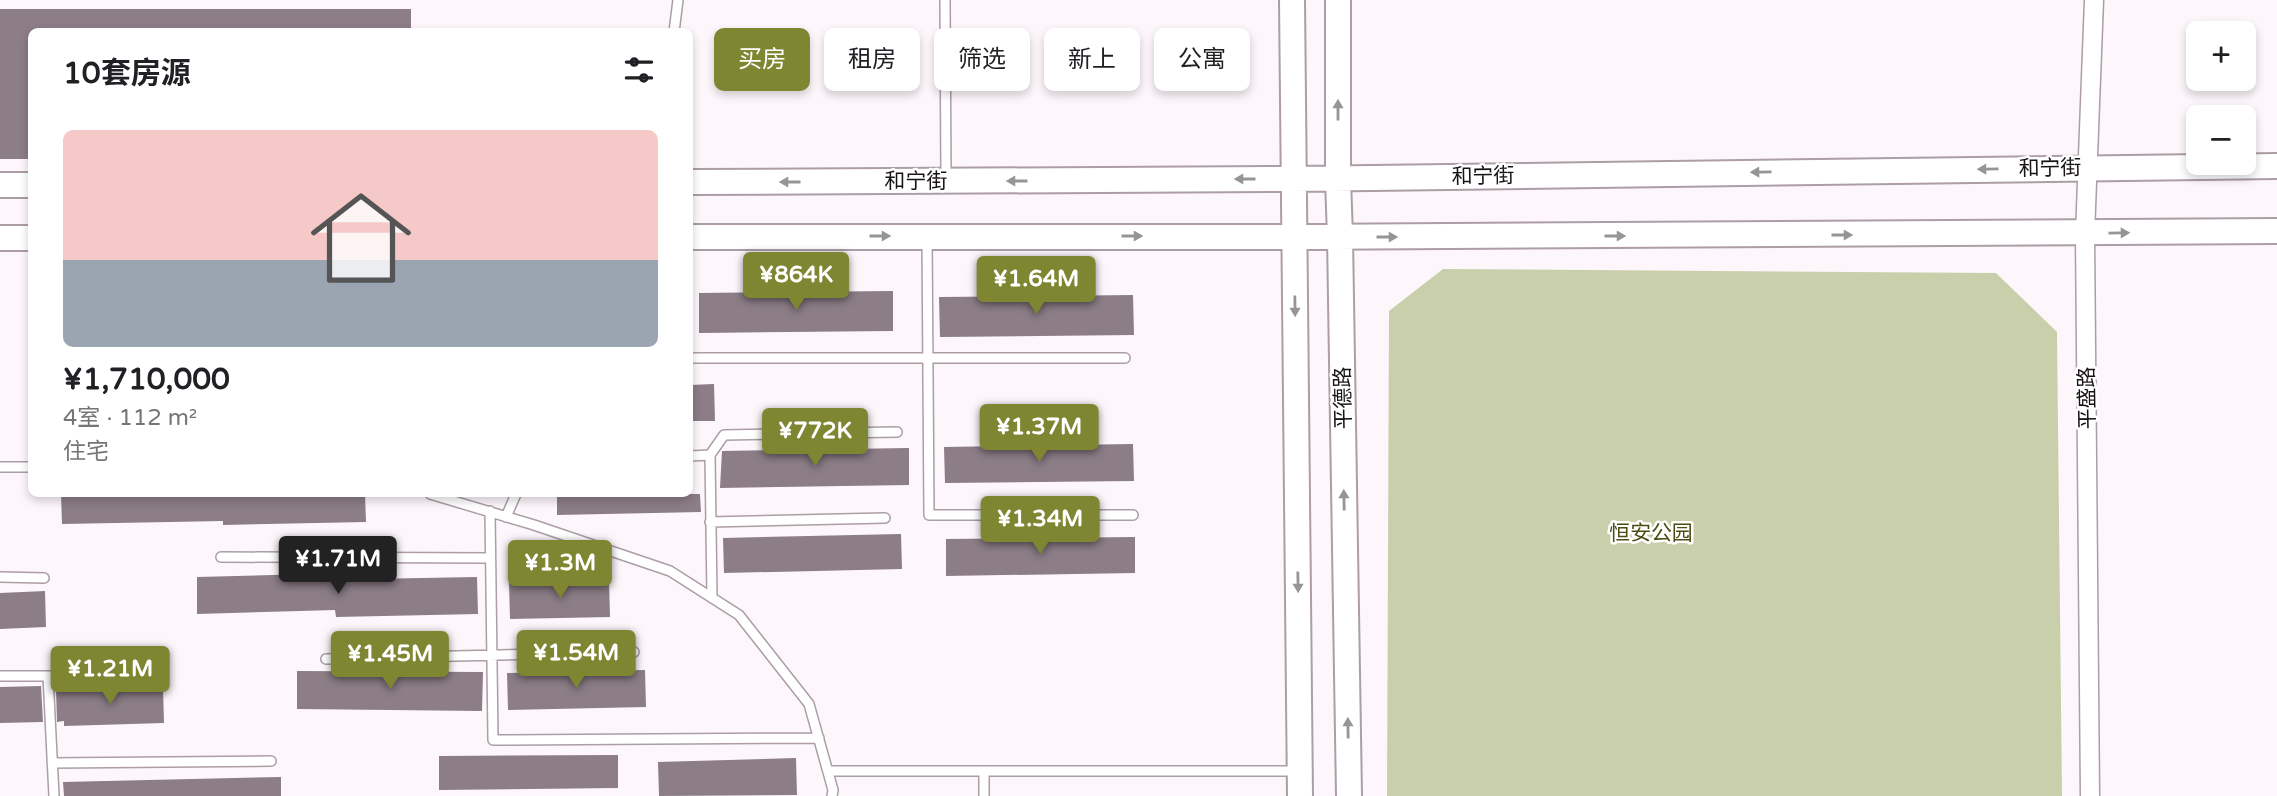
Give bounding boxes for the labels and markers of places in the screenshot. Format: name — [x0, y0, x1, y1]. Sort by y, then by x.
pin: ¥864K — [747, 252, 845, 312]
pin: ¥1.64M — [979, 256, 1093, 316]
pin: ¥1.37M — [982, 405, 1096, 464]
pin: ¥772K — [766, 408, 864, 468]
pin: ¥1.34M — [983, 496, 1097, 556]
pin: ¥1.71M — [281, 536, 395, 596]
pin: ¥1.3M — [511, 540, 609, 600]
pin: ¥1.54M — [519, 630, 633, 690]
pin: ¥1.45M — [333, 632, 447, 691]
pin: ¥1.21M — [53, 646, 167, 706]

